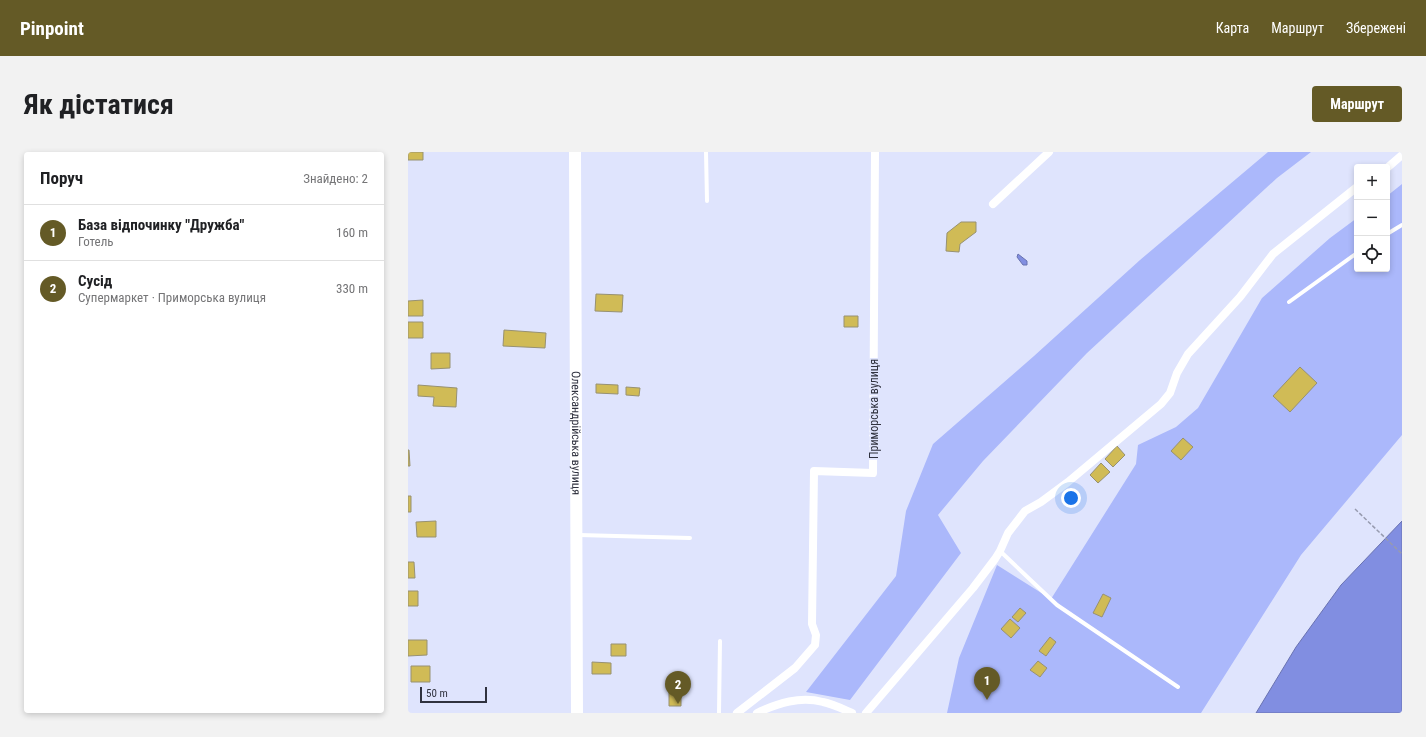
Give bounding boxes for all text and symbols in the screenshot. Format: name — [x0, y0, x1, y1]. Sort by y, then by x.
text: Pinpoint — [20, 17, 84, 40]
text: Карта — [1216, 20, 1249, 36]
text: Маршрут — [1271, 20, 1324, 36]
text: Збережені — [1346, 20, 1406, 36]
button: Маршрут — [1312, 86, 1402, 122]
text: Як дістатися — [24, 88, 174, 121]
map controls — [1354, 164, 1390, 272]
button: + — [1354, 164, 1390, 200]
text: Поруч — [40, 168, 83, 188]
text: Знайдено: 2 — [303, 171, 368, 186]
button: − — [1354, 200, 1390, 236]
text: База відпочинку "Дружба" — [78, 216, 244, 234]
text: 1 — [50, 225, 56, 240]
text: 160 m — [336, 225, 368, 240]
text: Готель — [78, 234, 114, 249]
button: locate — [1354, 236, 1390, 272]
text: Сусід — [78, 272, 112, 290]
text: 2 — [50, 281, 56, 296]
text: 330 m — [336, 281, 368, 296]
text: Супермаркет · Приморська вулиця — [78, 290, 266, 305]
street label: Приморська вулиця — [867, 359, 881, 459]
street label: Олександрійська вулиця — [569, 371, 583, 495]
your location — [1061, 488, 1081, 508]
pin: 1 — [974, 667, 1000, 700]
pin: 2 — [665, 671, 691, 704]
scale bar — [420, 685, 487, 704]
text: 50 m — [426, 687, 448, 700]

